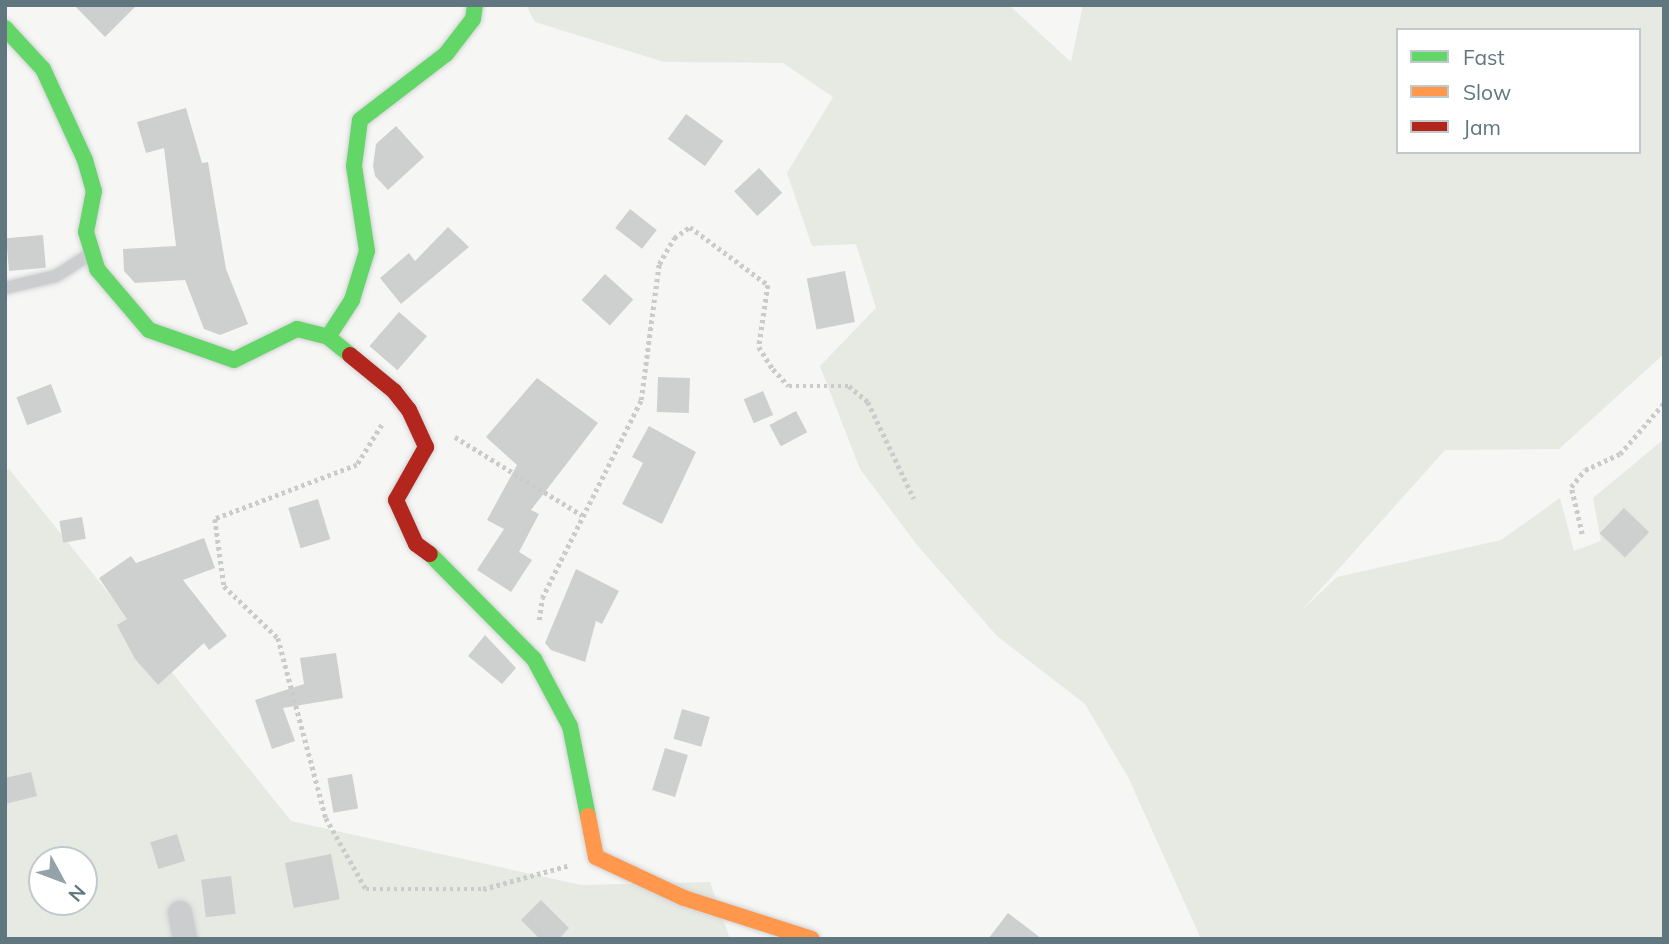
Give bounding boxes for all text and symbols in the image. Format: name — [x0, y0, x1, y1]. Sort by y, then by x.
legend — [1396, 28, 1641, 154]
text: Fast — [1463, 44, 1505, 70]
text: Slow — [1463, 79, 1511, 105]
text: Jam — [1463, 114, 1501, 140]
north arrow — [28, 846, 98, 916]
text: N — [64, 880, 91, 907]

